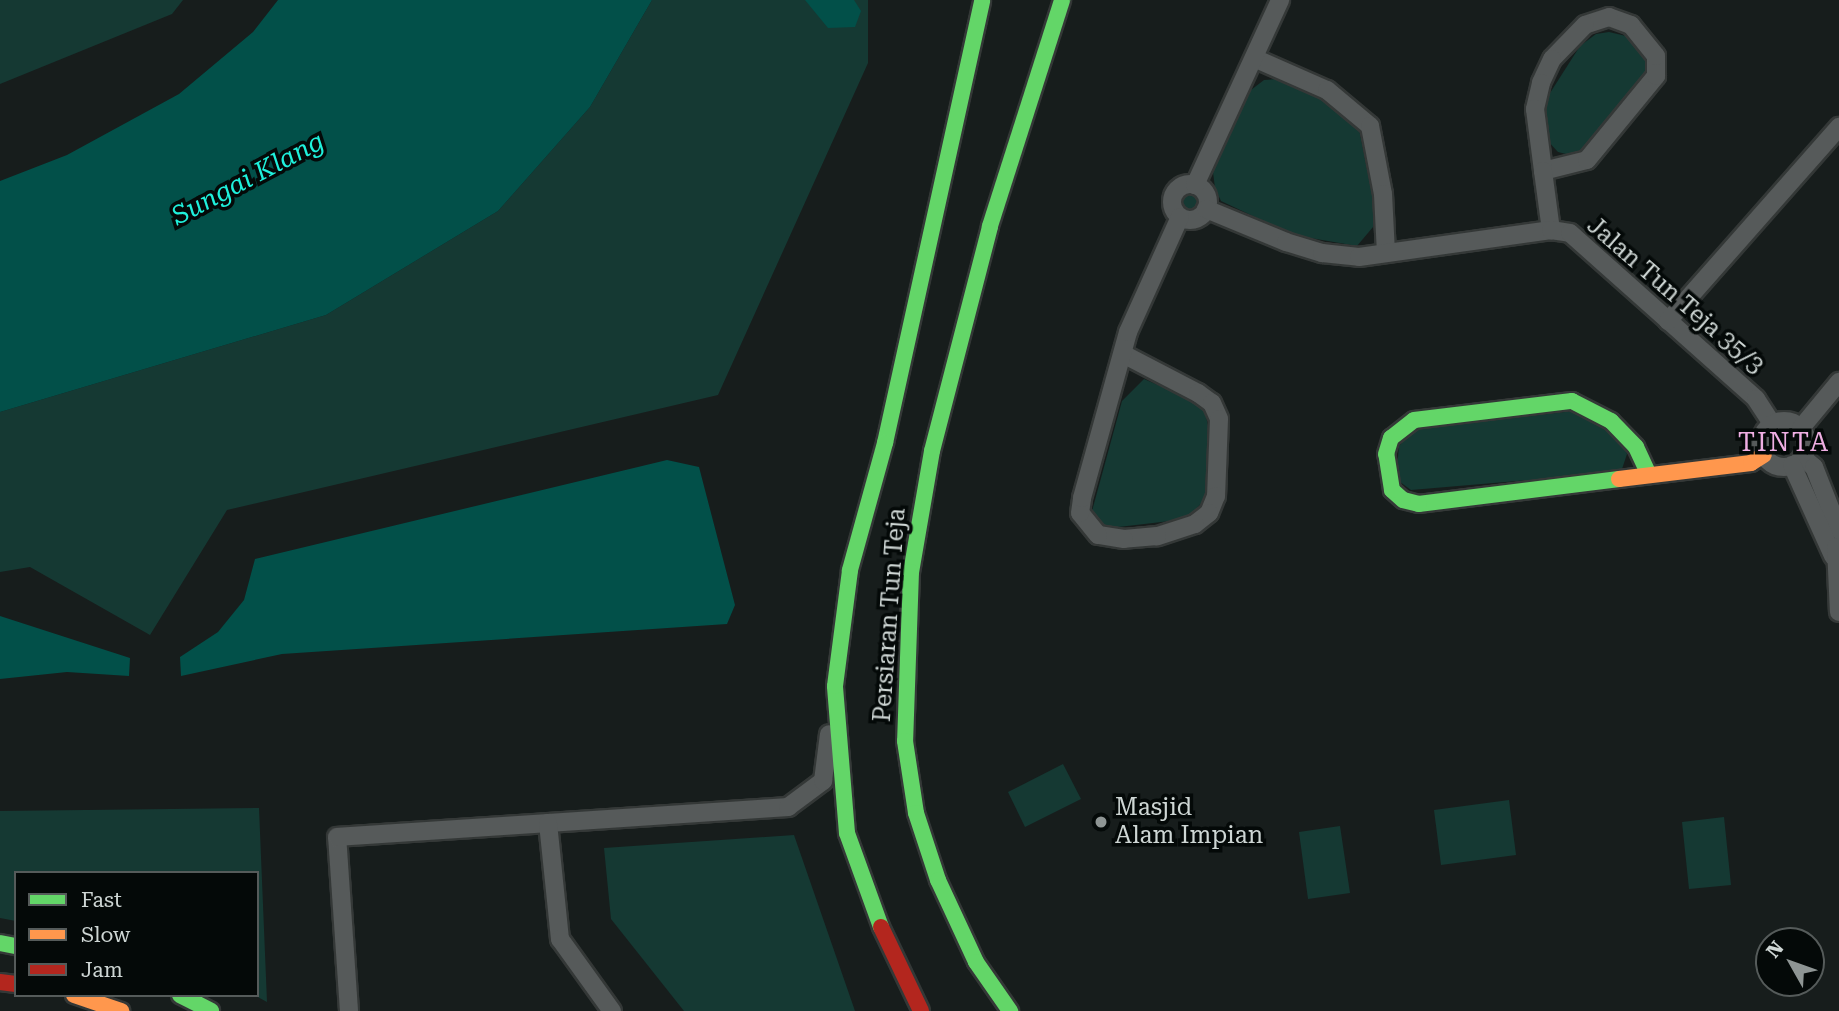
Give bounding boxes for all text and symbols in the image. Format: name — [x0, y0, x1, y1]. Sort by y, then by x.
water label: Sungai Klang — [167, 126, 329, 232]
street label: Jalan Tun Teja 35/3 — [1581, 211, 1769, 381]
district label: TINTA — [1738, 427, 1830, 459]
street label: Persiaran Tun Teja — [868, 507, 912, 723]
place label: Masjid Alam Impian — [1115, 794, 1263, 850]
marker: Masjid Alam Impian — [1093, 814, 1109, 830]
legend — [14, 871, 259, 997]
text: Fast — [81, 888, 122, 912]
text: Slow — [81, 923, 130, 947]
north arrow — [1755, 927, 1825, 997]
text: N — [1762, 936, 1789, 962]
text: Jam — [81, 958, 123, 982]

